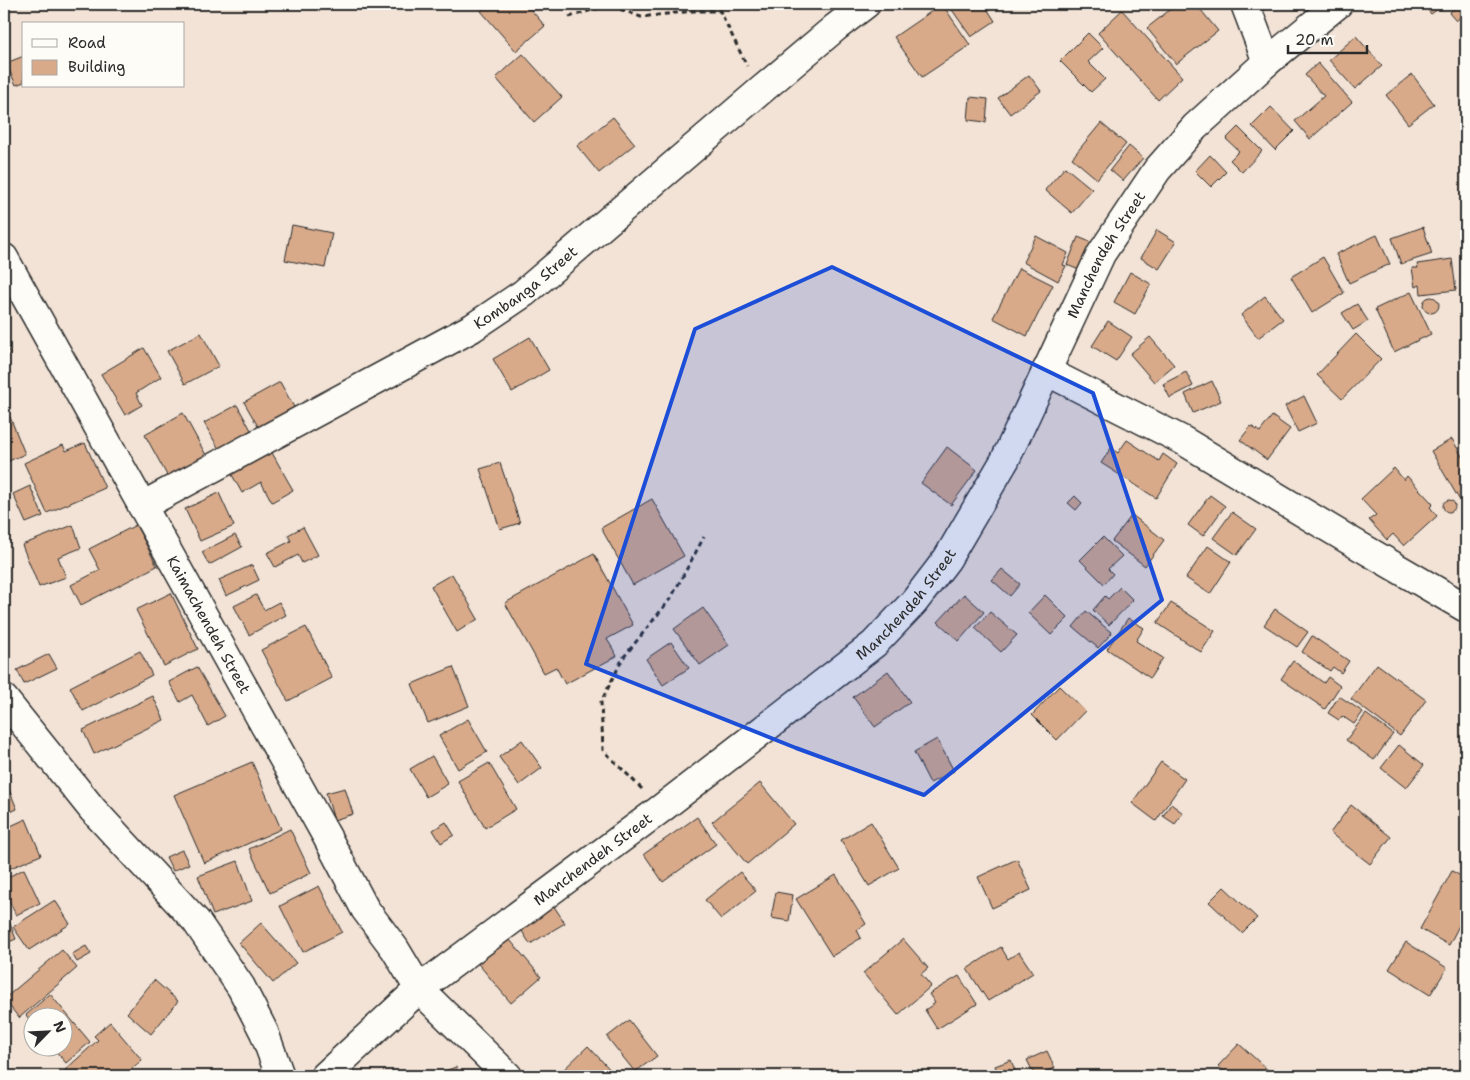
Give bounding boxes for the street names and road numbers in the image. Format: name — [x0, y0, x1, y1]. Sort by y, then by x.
street label: Manchendeh Street — [1062, 187, 1150, 322]
street label: Kombanga Street — [470, 242, 582, 334]
street label: Manchendeh Street — [851, 545, 961, 665]
street label: Kaimachendeh Street — [162, 552, 255, 697]
street label: Manchendeh Street — [530, 809, 656, 910]

